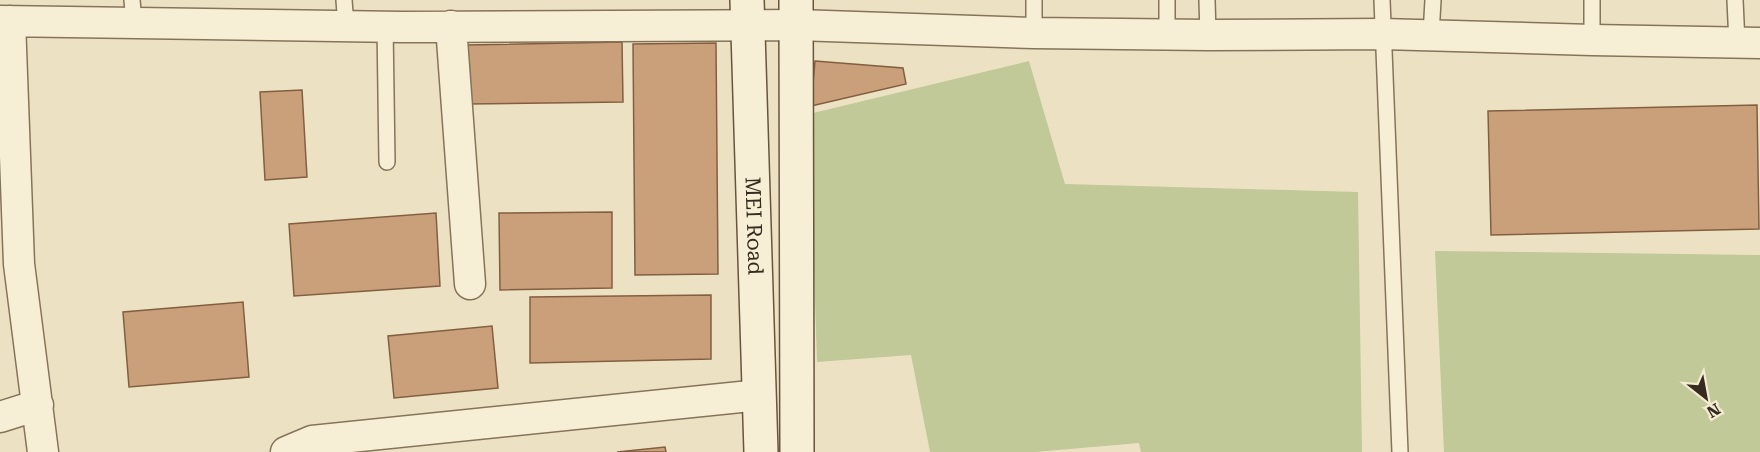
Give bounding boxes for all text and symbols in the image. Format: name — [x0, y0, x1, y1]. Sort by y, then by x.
street label: MEI Road — [740, 176, 768, 276]
north arrow — [1676, 368, 1736, 428]
text: N — [1703, 399, 1724, 422]

